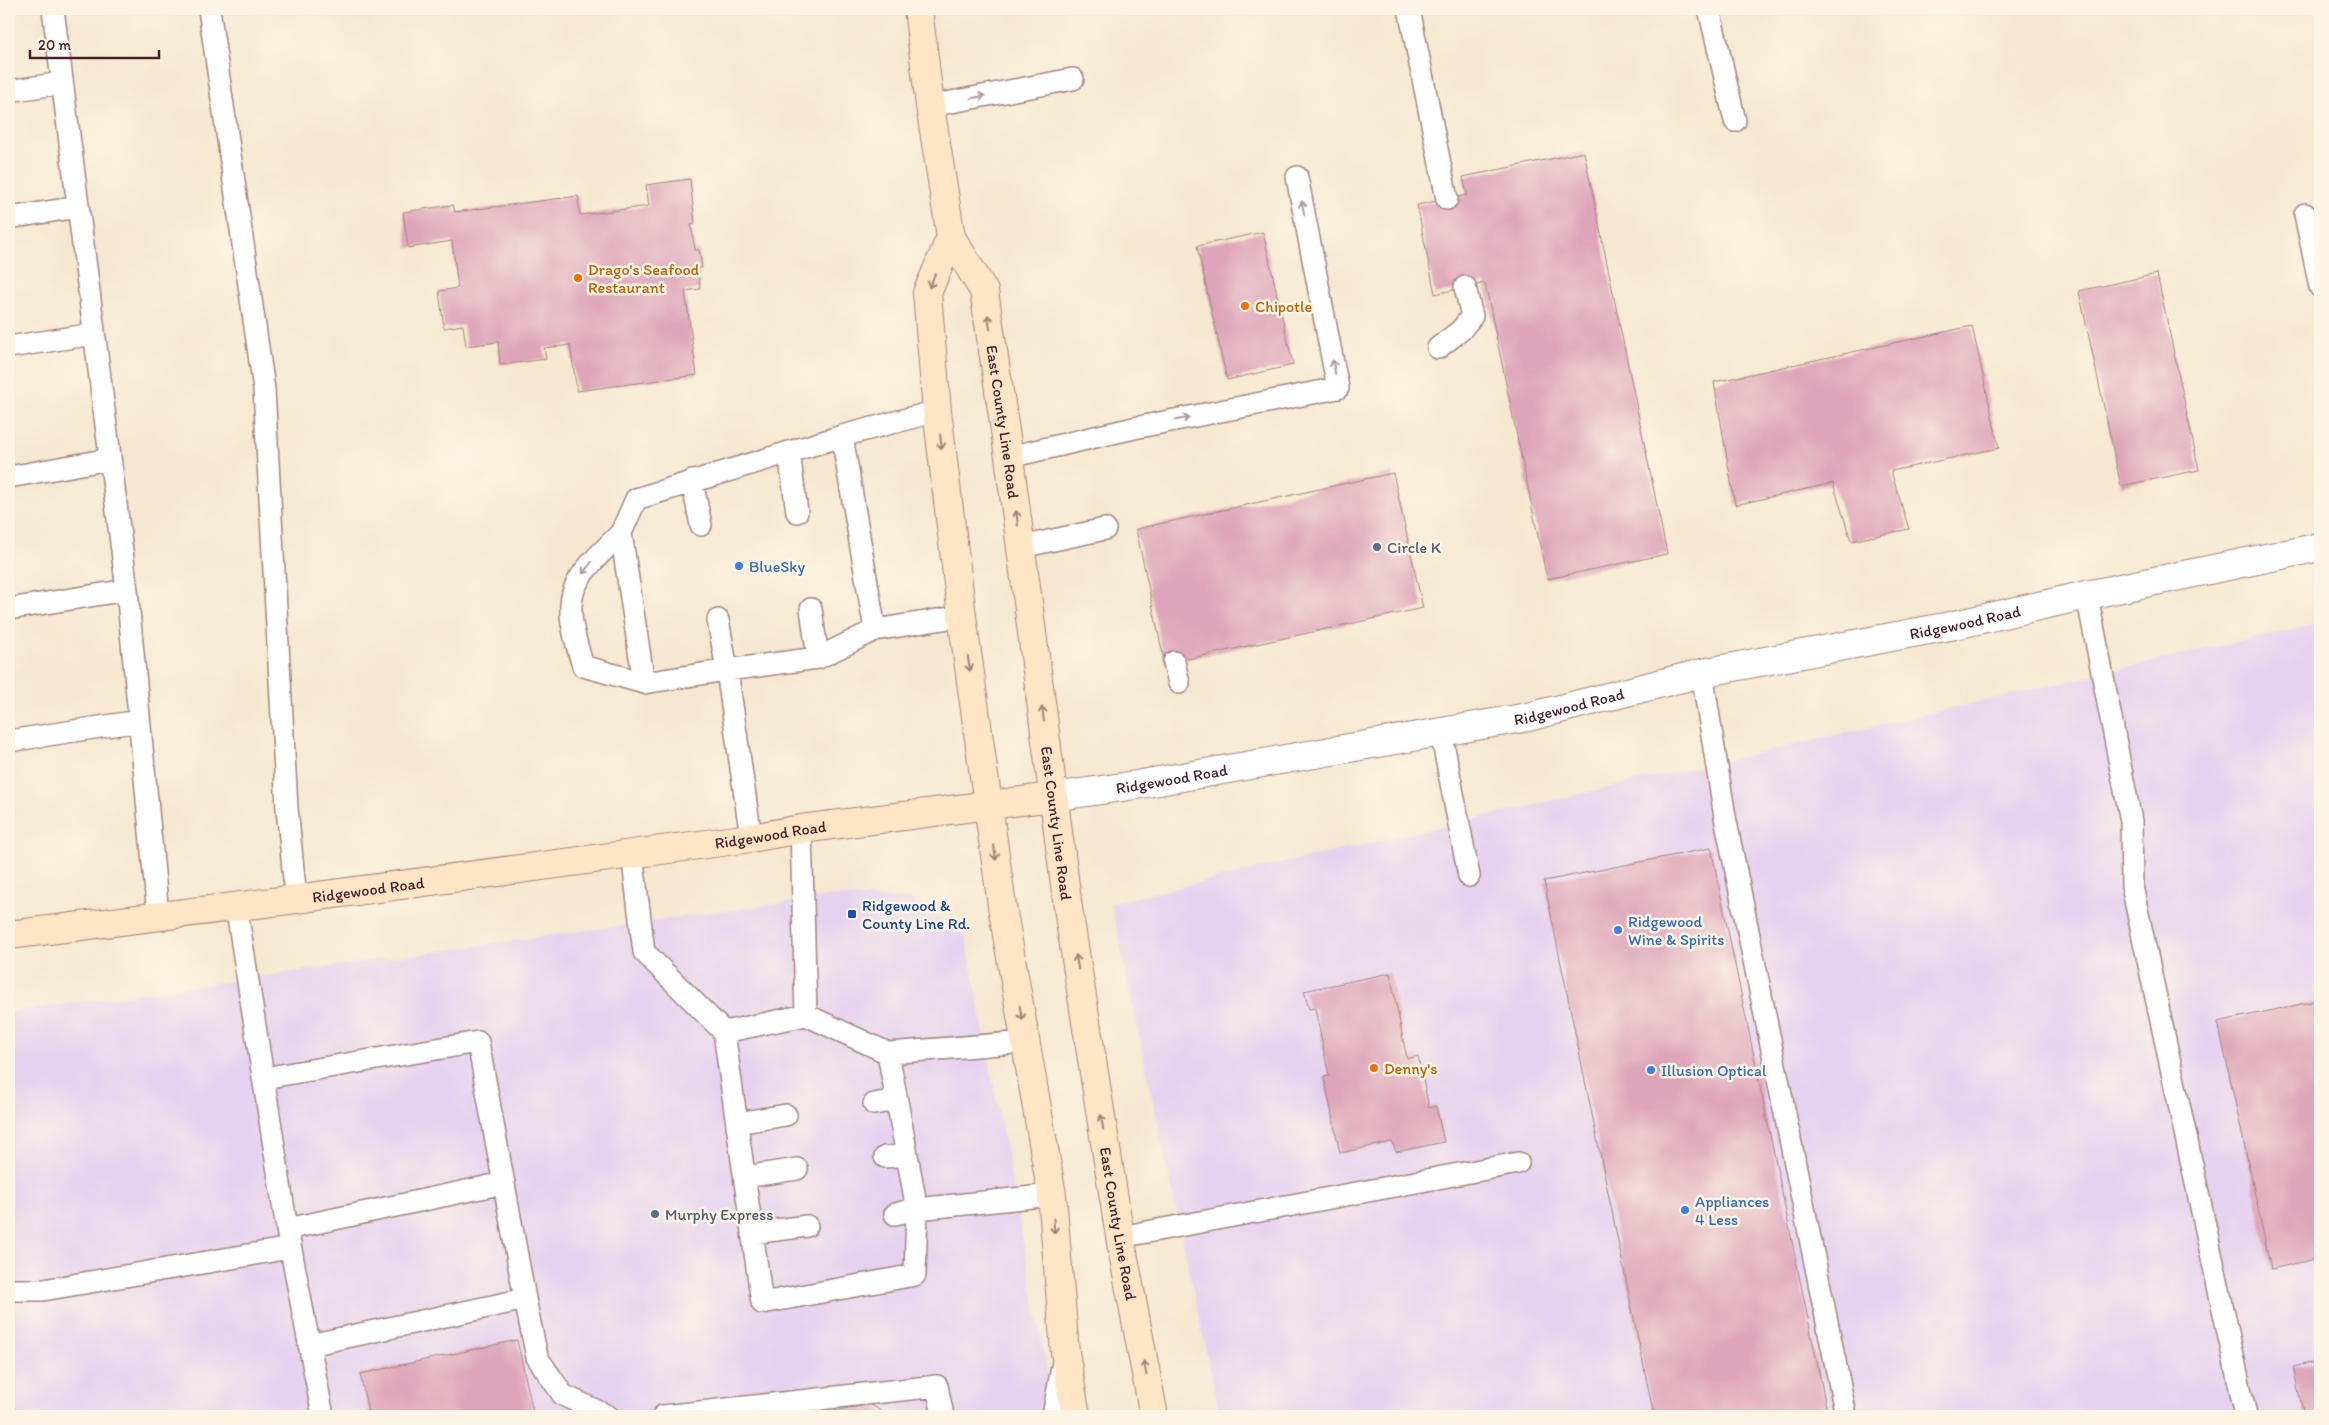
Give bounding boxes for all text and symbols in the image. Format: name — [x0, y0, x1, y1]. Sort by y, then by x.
scale bar — [30, 28, 159, 60]
text: 20 m — [38, 36, 72, 54]
one-way arrow — [969, 92, 985, 101]
one-way arrow — [1297, 200, 1307, 216]
place label: Drago's Seafood Restaurant — [588, 260, 700, 297]
marker: Drago's Seafood Restaurant — [572, 272, 584, 284]
one-way arrow — [927, 274, 936, 289]
place label: Chipotle — [1255, 297, 1313, 316]
marker: Chipotle — [1239, 300, 1251, 312]
one-way arrow — [983, 315, 993, 331]
street label: East County Line Road — [982, 344, 1023, 500]
one-way arrow — [1328, 360, 1338, 376]
one-way arrow — [1174, 414, 1190, 423]
one-way arrow — [936, 434, 946, 450]
one-way arrow — [1012, 510, 1022, 526]
place label: Circle K — [1387, 538, 1442, 557]
marker: Circle K — [1371, 541, 1383, 553]
place label: BlueSky — [749, 557, 805, 576]
marker: BlueSky — [733, 560, 745, 572]
one-way arrow — [582, 561, 593, 574]
street label: Ridgewood Road — [1908, 601, 2023, 643]
one-way arrow — [965, 655, 975, 671]
street label: Ridgewood Road — [1513, 684, 1627, 729]
one-way arrow — [1037, 706, 1047, 722]
street label: East County Line Road — [1037, 745, 1076, 902]
street label: Ridgewood Road — [1115, 760, 1229, 798]
street label: Ridgewood Road — [713, 817, 828, 853]
one-way arrow — [990, 845, 1000, 861]
street label: Ridgewood Road — [311, 873, 426, 907]
place label: Ridgewood & County Line Rd. — [862, 896, 970, 933]
marker: Ridgewood & County Line Rd. — [846, 908, 858, 920]
place label: Ridgewood Wine & Spirits — [1628, 912, 1724, 949]
marker: Ridgewood Wine & Spirits — [1612, 924, 1624, 936]
one-way arrow — [1071, 954, 1081, 970]
one-way arrow — [1016, 1005, 1026, 1021]
place label: Denny's — [1384, 1059, 1437, 1078]
place label: Illusion Optical — [1661, 1061, 1767, 1080]
marker: Denny's — [1368, 1062, 1380, 1074]
marker: Illusion Optical — [1645, 1064, 1657, 1076]
one-way arrow — [1096, 1114, 1106, 1130]
street label: East County Line Road — [1096, 1146, 1141, 1302]
place label: Appliances 4 Less — [1695, 1192, 1769, 1229]
marker: Appliances 4 Less — [1679, 1204, 1691, 1216]
place label: Murphy Express — [665, 1205, 773, 1224]
marker: Murphy Express — [649, 1208, 661, 1220]
one-way arrow — [1050, 1217, 1059, 1233]
one-way arrow — [1139, 1361, 1149, 1377]

